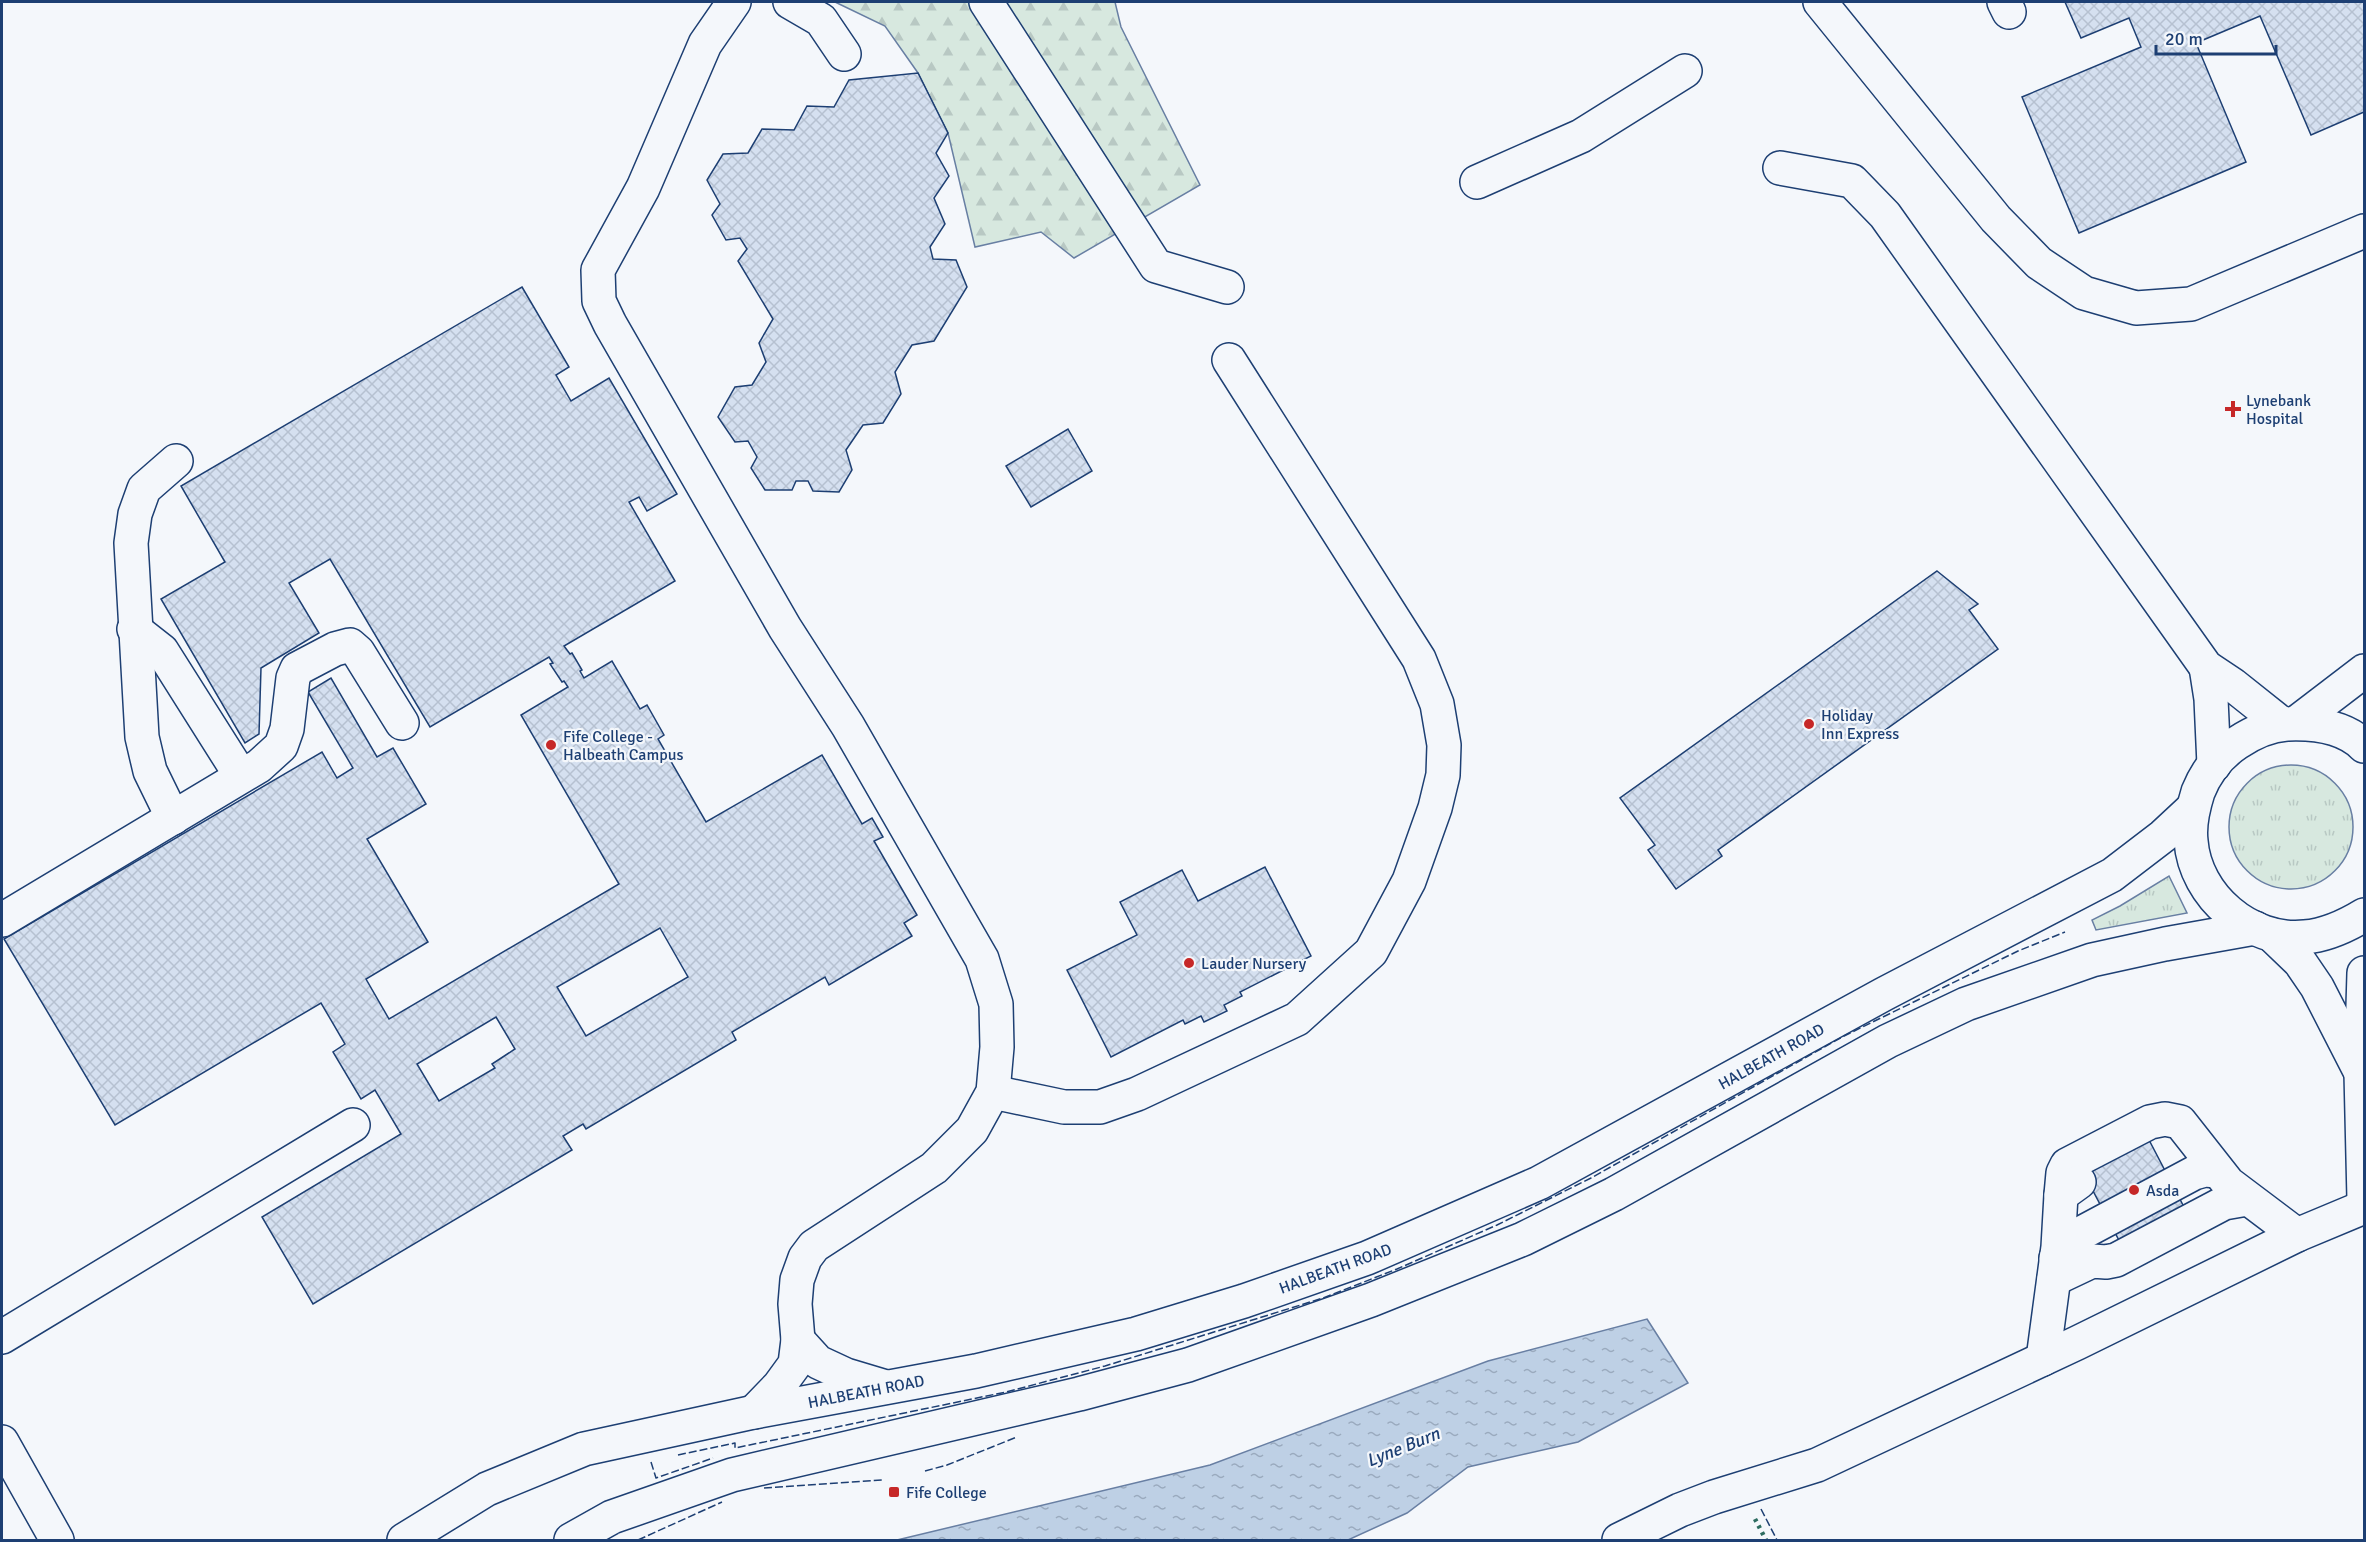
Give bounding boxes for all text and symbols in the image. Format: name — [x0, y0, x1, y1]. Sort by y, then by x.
scale bar — [2156, 18, 2276, 56]
text: 20 m — [2165, 28, 2203, 50]
place label: Lynebank Hospital — [2246, 391, 2311, 429]
marker: Lynebank Hospital — [2224, 400, 2242, 418]
place label: Holiday Inn Express — [1821, 706, 1899, 744]
marker: Holiday Inn Express — [1802, 717, 1816, 731]
place label: Fife College - Halbeath Campus — [563, 727, 683, 765]
marker: Fife College - Halbeath Campus — [544, 738, 558, 752]
place label: Lauder Nursery — [1201, 954, 1307, 974]
marker: Lauder Nursery — [1182, 956, 1196, 970]
street label: HALBEATH ROAD — [1715, 1019, 1828, 1094]
place label: Asda — [2146, 1181, 2179, 1201]
marker: Asda — [2127, 1183, 2141, 1197]
street label: HALBEATH ROAD — [1276, 1239, 1394, 1299]
street label: HALBEATH ROAD — [806, 1371, 926, 1413]
water label: Lyne Burn — [1363, 1422, 1444, 1472]
place label: Fife College — [906, 1483, 987, 1503]
marker: Fife College — [887, 1485, 901, 1499]

